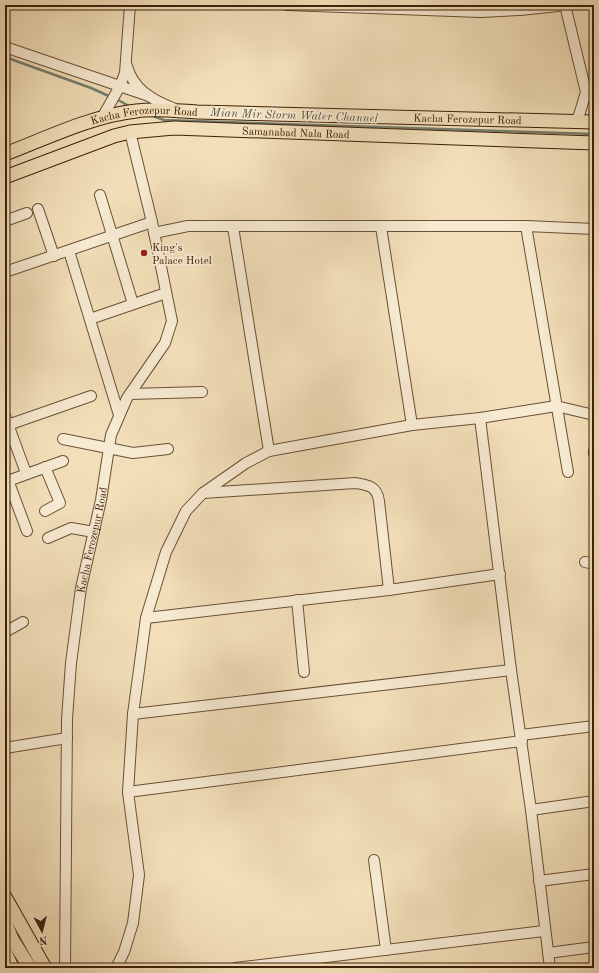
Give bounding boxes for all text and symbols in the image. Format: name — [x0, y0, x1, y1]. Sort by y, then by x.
street label: Kacha Ferozepur Road — [90, 106, 198, 128]
water label: Mian Mir Storm Water Channel — [209, 107, 379, 125]
street label: Kacha Ferozepur Road — [413, 113, 522, 127]
street label: Samanabad Nala Road — [242, 126, 350, 141]
place label: King's Palace Hotel — [152, 243, 212, 267]
marker: King's Palace Hotel — [139, 248, 149, 258]
street label: Kacha Ferozepur Road — [76, 486, 110, 594]
north arrow — [22, 911, 62, 951]
text: N — [38, 933, 48, 945]

